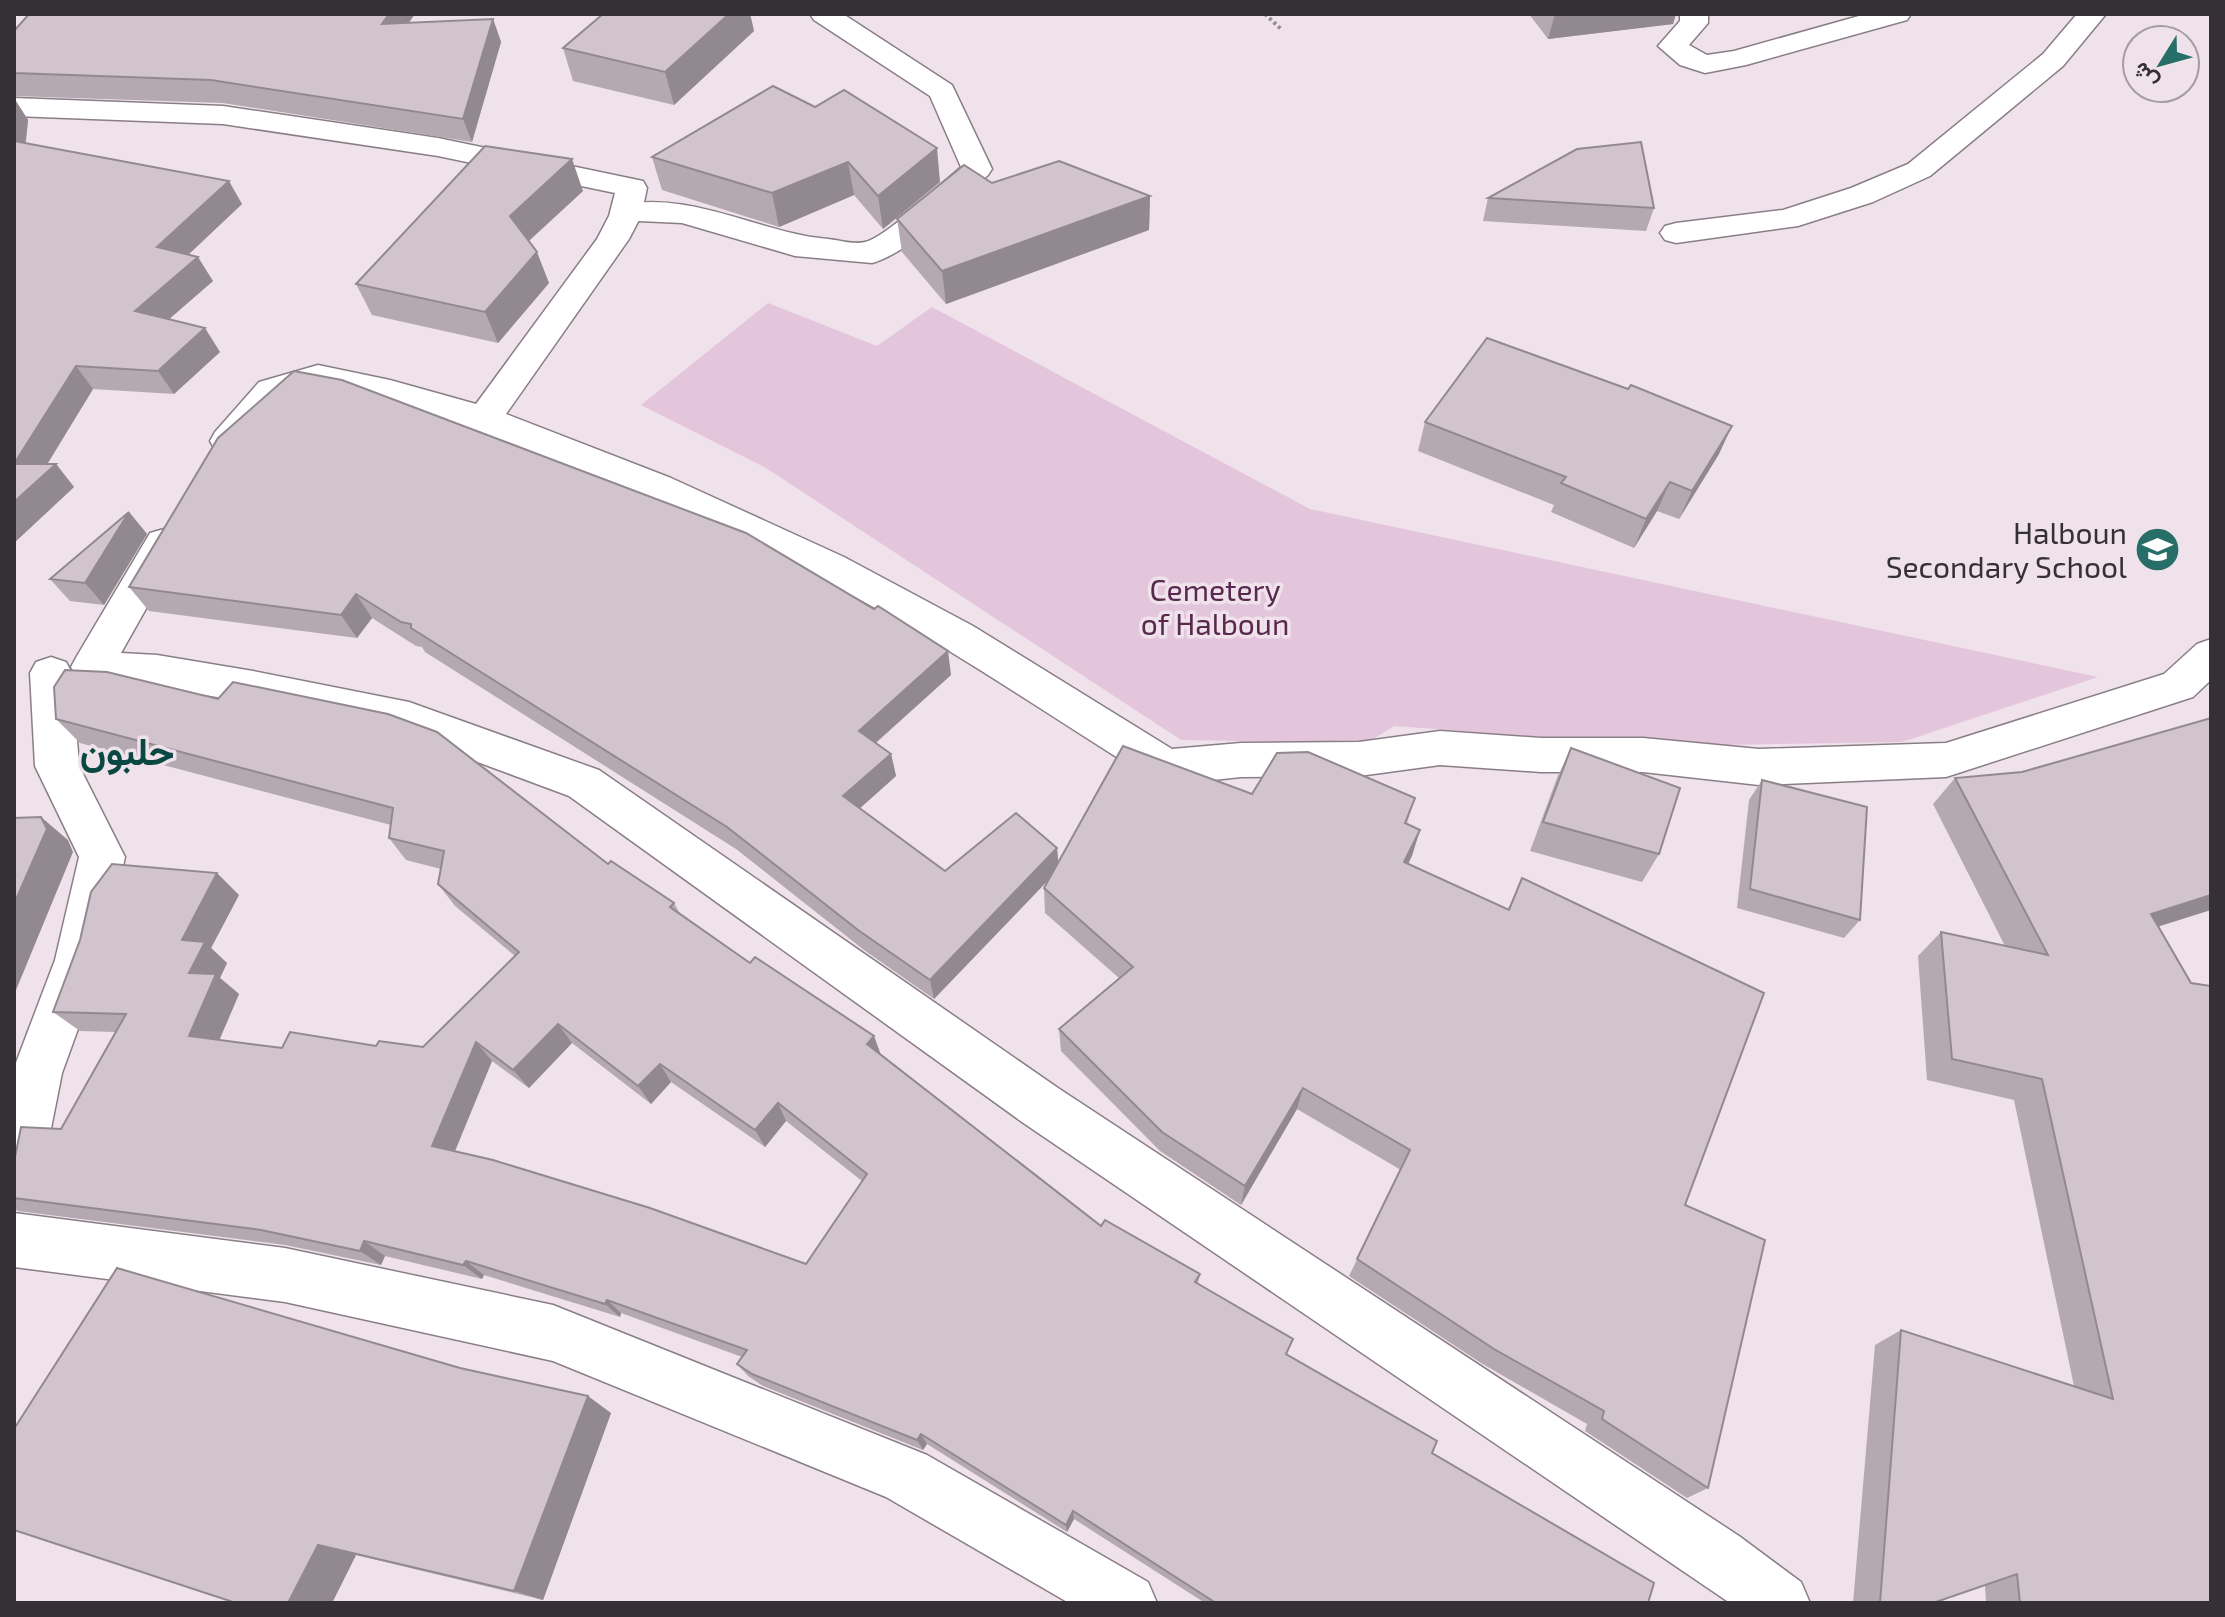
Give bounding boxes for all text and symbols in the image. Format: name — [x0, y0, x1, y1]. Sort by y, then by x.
north arrow — [2121, 24, 2201, 104]
text: ش — [2126, 57, 2164, 95]
place label: Halboun Secondary School — [1886, 514, 2127, 584]
school or university icon: Halboun Secondary School — [2134, 525, 2182, 573]
park label: Cemetery of Halboun — [1141, 571, 1289, 641]
district label: حلبون — [80, 727, 174, 776]

